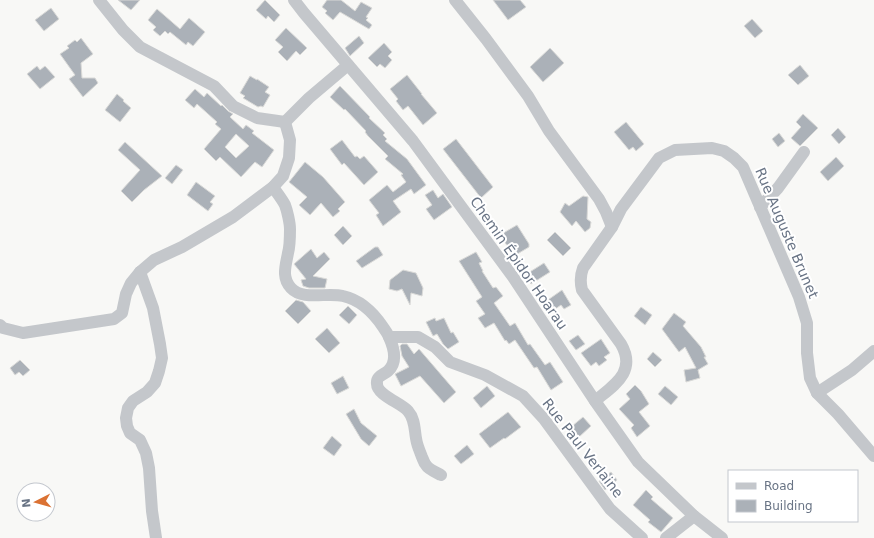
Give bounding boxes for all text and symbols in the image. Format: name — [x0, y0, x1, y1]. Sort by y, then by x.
street label: Rue Auguste Brunet — [752, 165, 822, 301]
street label: Chemin Épidor Hoarau — [467, 194, 571, 332]
street label: Rue Paul Verlaine — [539, 395, 627, 501]
legend — [728, 470, 858, 522]
text: Road — [764, 479, 794, 493]
north arrow — [16, 482, 56, 522]
text: N — [20, 498, 33, 508]
text: Building — [764, 499, 813, 513]

